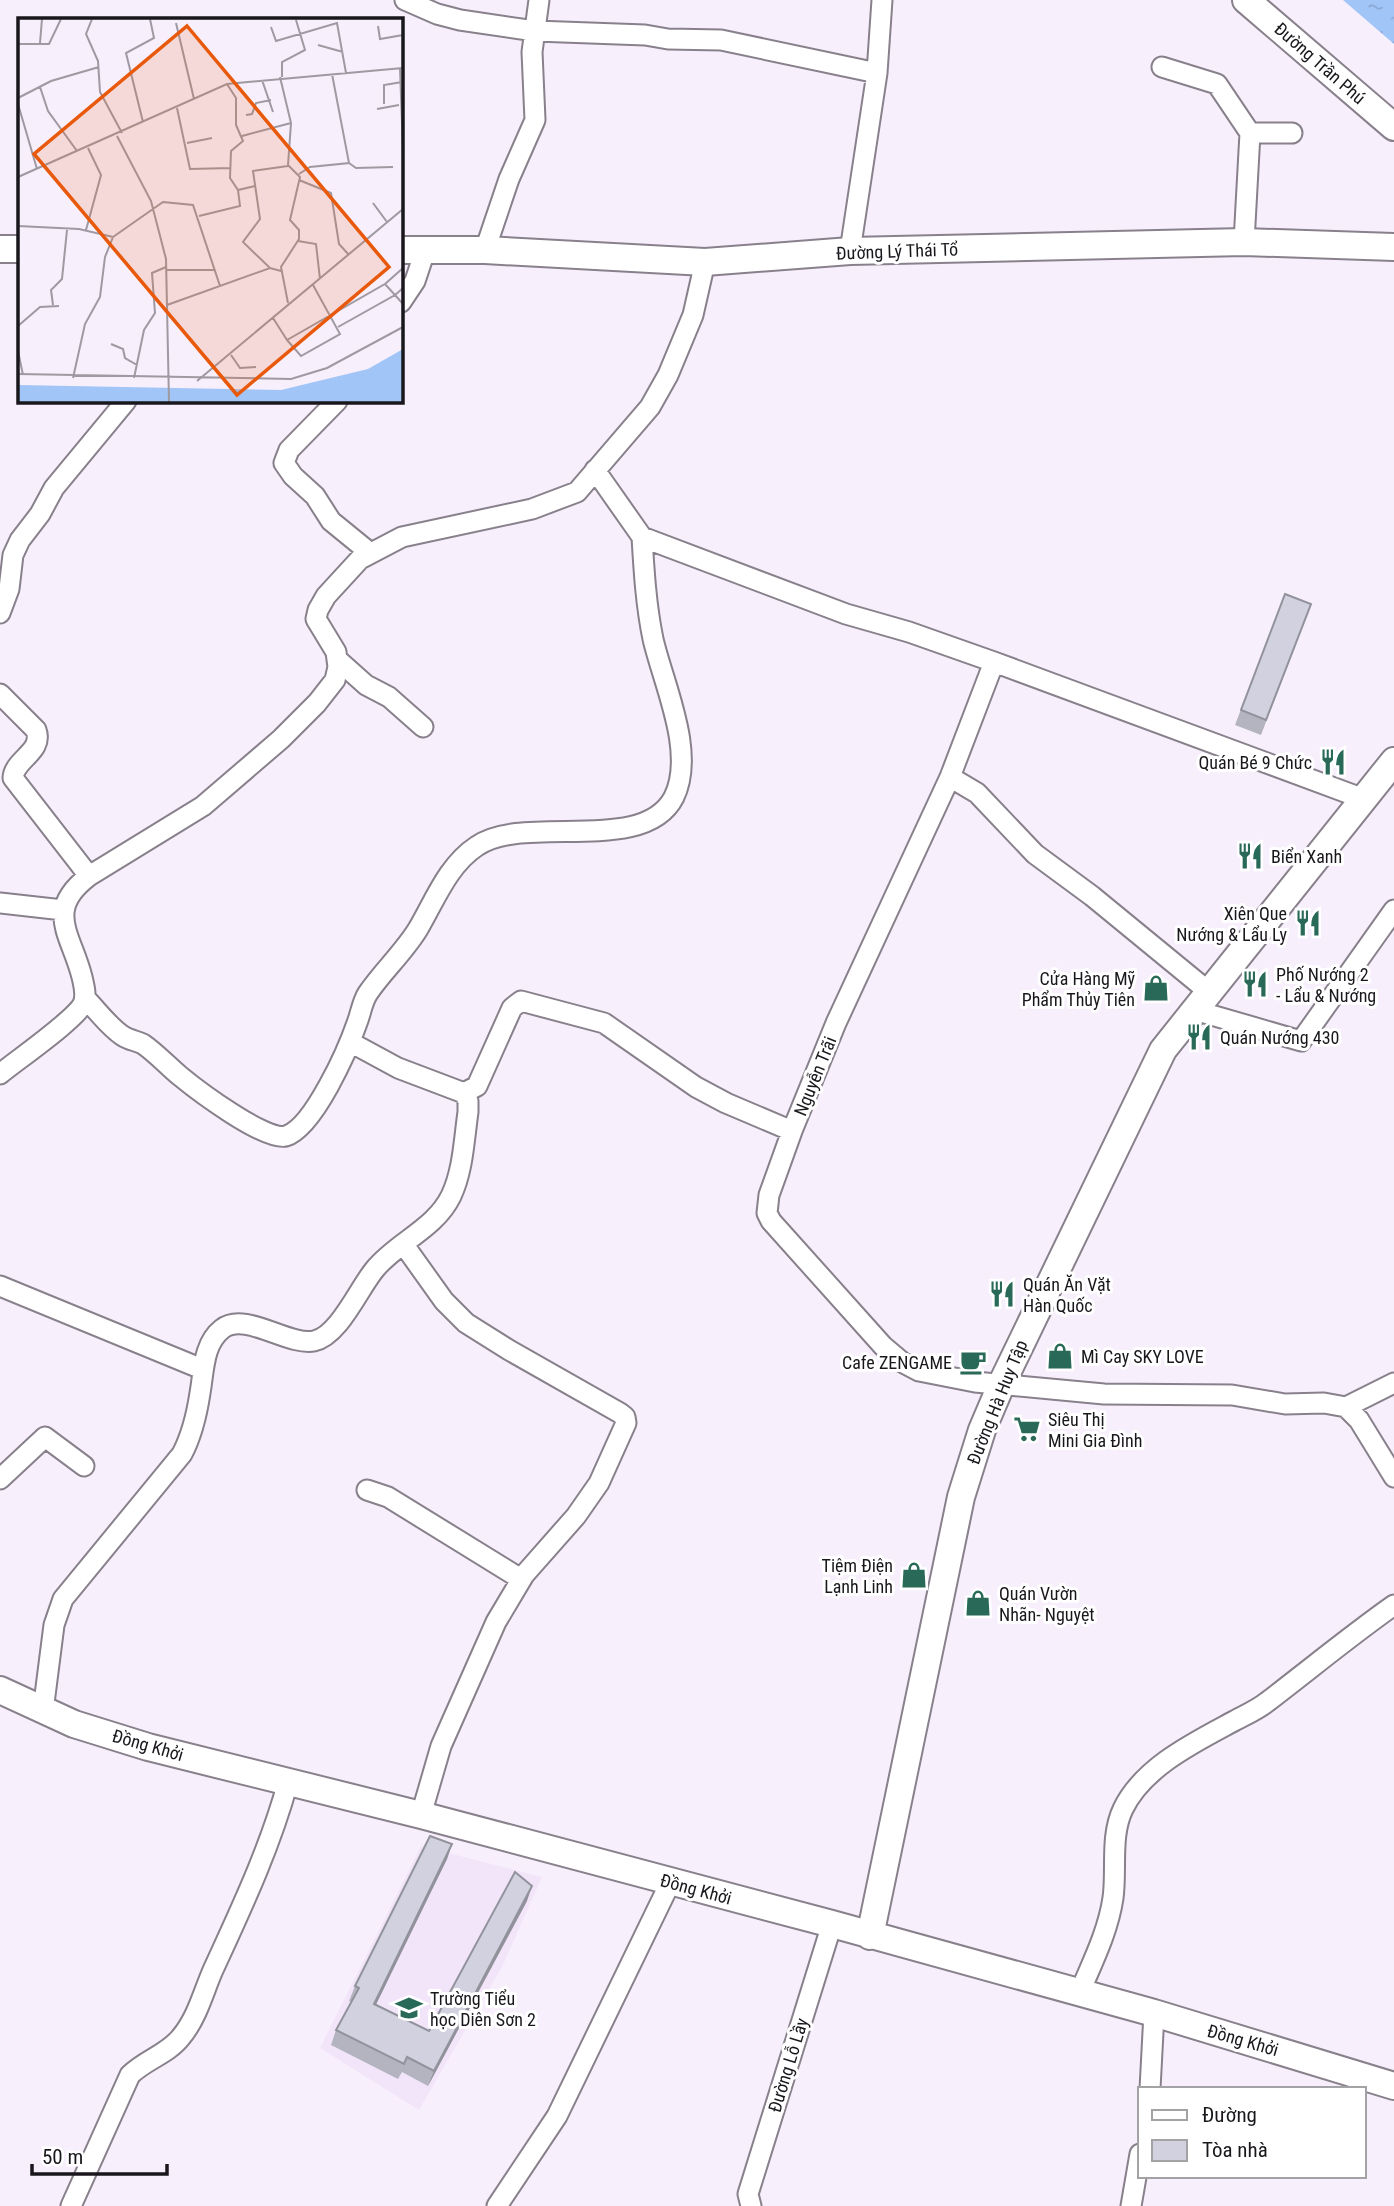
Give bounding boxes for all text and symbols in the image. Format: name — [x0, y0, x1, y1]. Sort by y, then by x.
inset map — [18, 18, 402, 402]
street label: Đường Trần Phú — [1270, 18, 1370, 108]
street label: Đường Lý Thái Tổ — [836, 238, 958, 264]
restaurant icon: Quán Bé 9 Chức — [1318, 747, 1348, 777]
place label: Quán Bé 9 Chức — [1198, 752, 1312, 773]
restaurant icon: Biển Xanh — [1235, 841, 1265, 871]
place label: Biển Xanh — [1271, 846, 1342, 867]
place label: Xiên Que Nướng & Lẩu Ly — [1176, 903, 1287, 945]
restaurant icon: Xiên Que Nướng & Lẩu Ly — [1293, 908, 1323, 938]
place label: Phố Nướng 2 - Lẩu & Nướng — [1276, 964, 1376, 1006]
place label: Cửa Hàng Mỹ Phẩm Thủy Tiên — [1022, 968, 1135, 1010]
restaurant icon: Phố Nướng 2 - Lẩu & Nướng — [1240, 969, 1270, 999]
shop icon: Cửa Hàng Mỹ Phẩm Thủy Tiên — [1141, 973, 1171, 1003]
restaurant icon: Quán Nướng 430 — [1184, 1022, 1214, 1052]
place label: Quán Nướng 430 — [1220, 1027, 1340, 1048]
street label: Nguyễn Trãi — [790, 1033, 840, 1119]
place label: Quán Ăn Vặt Hàn Quốc — [1023, 1274, 1111, 1316]
restaurant icon: Quán Ăn Vặt Hàn Quốc — [987, 1279, 1017, 1309]
street label: Đường Hà Huy Tập — [963, 1337, 1032, 1467]
shop icon: Mì Cay SKY LOVE — [1045, 1341, 1075, 1371]
place label: Mì Cay SKY LOVE — [1081, 1346, 1204, 1367]
cafe icon: Cafe ZENGAME — [958, 1347, 988, 1377]
place label: Cafe ZENGAME — [842, 1352, 952, 1373]
place label: Siêu Thị Mini Gia Đình — [1048, 1409, 1142, 1451]
supermarket icon: Siêu Thị Mini Gia Đình — [1012, 1414, 1042, 1444]
place label: Tiệm Điện Lạnh Linh — [822, 1555, 893, 1597]
shop icon: Tiệm Điện Lạnh Linh — [899, 1560, 929, 1590]
place label: Quán Vườn Nhãn- Nguyệt — [999, 1583, 1095, 1625]
shop icon: Quán Vườn Nhãn- Nguyệt — [963, 1588, 993, 1618]
street label: Đồng Khởi — [110, 1725, 186, 1765]
street label: Đồng Khởi — [658, 1869, 734, 1909]
place label: Trường Tiểu học Diên Sơn 2 — [430, 1988, 536, 2030]
school or university icon: Trường Tiểu học Diên Sơn 2 — [394, 1993, 424, 2023]
street label: Đường Lỗ Lầy — [764, 2015, 812, 2115]
street label: Đồng Khởi — [1205, 2020, 1281, 2060]
legend — [1138, 2087, 1366, 2178]
text: Đường — [1202, 2103, 1257, 2127]
scale bar — [32, 2132, 166, 2176]
text: Tòa nhà — [1202, 2138, 1268, 2162]
text: 50 m — [42, 2145, 83, 2169]

